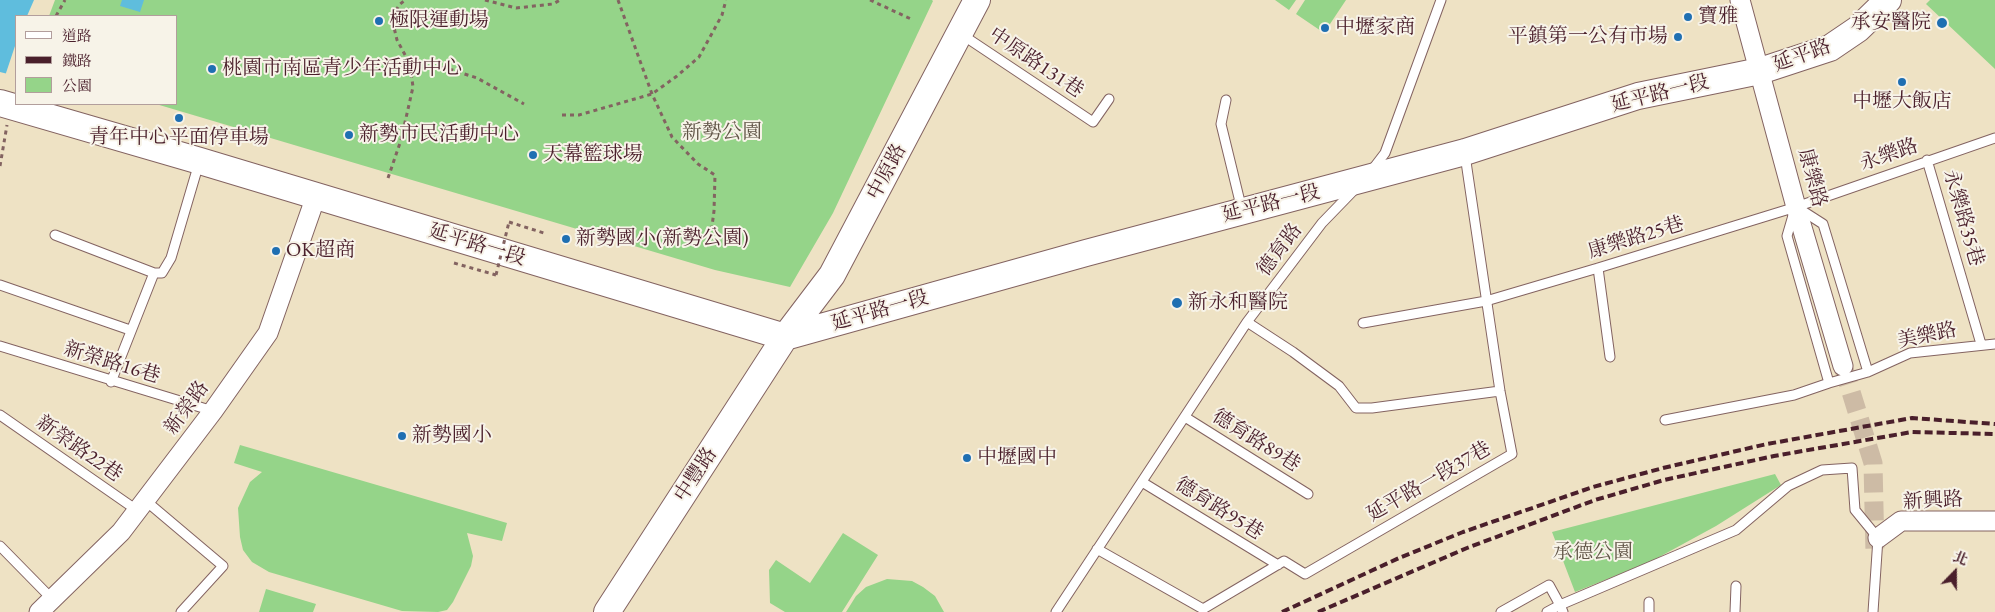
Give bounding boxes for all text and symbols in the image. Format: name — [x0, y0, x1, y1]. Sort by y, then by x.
place label: 寶雅 — [1698, 5, 1738, 29]
place label: 極限運動場 — [389, 9, 489, 33]
marker: 寶雅 — [1682, 11, 1694, 23]
place label: 承安醫院 — [1851, 11, 1931, 35]
legend — [15, 15, 178, 105]
marker: 極限運動場 — [373, 15, 385, 27]
place label: 中壢家商 — [1335, 16, 1415, 40]
marker: 承安醫院 — [1935, 16, 1949, 30]
marker: 中壢家商 — [1319, 22, 1331, 34]
street label: 中原路131巷 — [984, 23, 1088, 103]
place label: 平鎮第一公有市場 — [1508, 25, 1668, 49]
text: 道路 — [62, 26, 92, 45]
marker: 平鎮第一公有市場 — [1672, 31, 1684, 43]
street label: 延平路 — [1770, 34, 1834, 78]
text: 鐵路 — [62, 51, 92, 70]
place label: 桃園市南區青少年活動中心 — [222, 57, 462, 81]
marker: 桃園市南區青少年活動中心 — [206, 63, 218, 75]
street label: 延平路一段 — [1609, 70, 1711, 118]
text: 公園 — [62, 76, 92, 95]
marker: 中壢大飯店 — [1896, 76, 1908, 88]
place label: 中壢大飯店 — [1852, 90, 1952, 114]
marker: 青年中心平面停車場 — [173, 112, 185, 124]
park label: 新勢公園 — [682, 121, 762, 145]
place label: 新勢市民活動中心 — [359, 123, 519, 147]
place label: 青年中心平面停車場 — [89, 126, 269, 150]
marker: 新勢市民活動中心 — [343, 129, 355, 141]
street label: 永樂路 — [1857, 134, 1921, 176]
street label: 中原路 — [862, 140, 912, 204]
place label: 天幕籃球場 — [543, 143, 643, 167]
street label: 康樂路 — [1793, 146, 1831, 210]
marker: 天幕籃球場 — [527, 149, 539, 161]
street label: 永樂路35巷 — [1938, 167, 1988, 269]
street label: 延平路一段 — [1220, 180, 1322, 228]
street label: 康樂路25巷 — [1585, 212, 1687, 264]
street label: 延平路一段 — [426, 219, 528, 271]
street label: 德育路 — [1252, 219, 1308, 281]
place label: 新勢國小(新勢公園) — [576, 227, 749, 251]
marker: 新勢國小(新勢公園) — [560, 233, 572, 245]
place label: OK超商 — [286, 239, 355, 263]
marker: OK超商 — [270, 245, 282, 257]
street label: 延平路一段 — [829, 286, 931, 336]
place label: 新永和醫院 — [1188, 291, 1288, 315]
marker: 新永和醫院 — [1170, 296, 1184, 310]
street label: 美樂路 — [1895, 318, 1959, 354]
street label: 新榮路16巷 — [61, 337, 163, 389]
street label: 新榮路 — [160, 377, 214, 439]
street label: 德育路89巷 — [1208, 405, 1304, 477]
street label: 新榮路22巷 — [31, 411, 127, 487]
place label: 新勢國小 — [412, 424, 492, 448]
marker: 新勢國小 — [396, 430, 408, 442]
street label: 延平路一段37巷 — [1363, 437, 1495, 527]
street label: 中豐路 — [670, 443, 722, 507]
place label: 中壢國中 — [977, 446, 1057, 470]
marker: 中壢國中 — [961, 452, 973, 464]
street label: 德育路95巷 — [1171, 473, 1267, 545]
street label: 新興路 — [1902, 487, 1964, 515]
park label: 承德公園 — [1553, 541, 1633, 565]
north arrow — [1930, 547, 1980, 597]
text: 北 — [1951, 547, 1970, 569]

